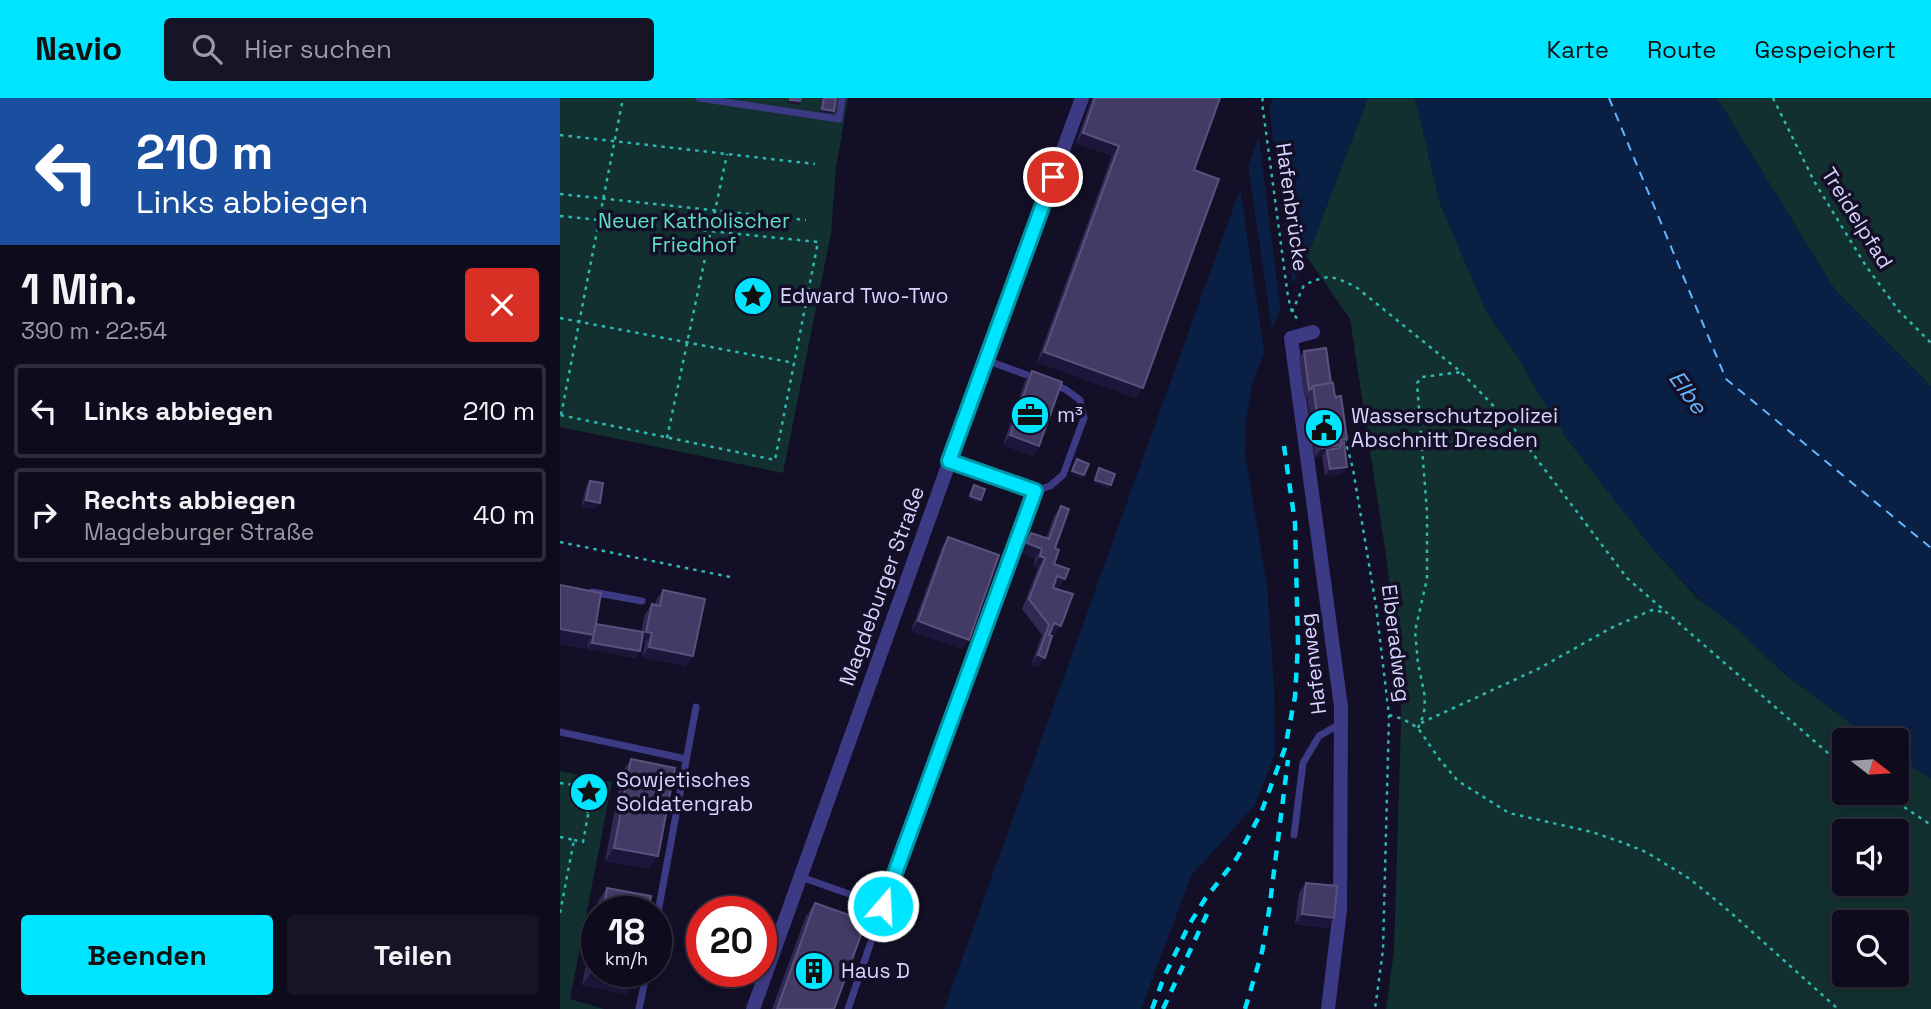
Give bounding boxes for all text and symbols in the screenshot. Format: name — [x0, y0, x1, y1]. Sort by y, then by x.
search box — [164, 18, 654, 81]
text: Navio — [35, 28, 122, 70]
icon: search — [188, 30, 226, 68]
text: Hier suchen — [244, 32, 392, 66]
text: Karte — [1547, 34, 1609, 65]
text: Route — [1647, 34, 1716, 65]
text: Gespeichert — [1754, 34, 1896, 65]
text: 210 m — [136, 121, 273, 183]
icon: left — [21, 126, 112, 217]
street label: Hafenbrücke — [1270, 141, 1315, 273]
pin — [1023, 147, 1083, 207]
icon: arrive — [1034, 158, 1072, 196]
street label: Treidelpfad — [1816, 162, 1899, 273]
text: Links abbiegen — [136, 182, 368, 222]
park label: Neuer Katholischer Friedhof — [598, 207, 790, 258]
text: 1 Min. — [21, 263, 137, 316]
button: close — [465, 268, 539, 342]
place icon: Edward Two-Two — [732, 275, 774, 317]
place label: Edward Two-Two — [780, 282, 948, 309]
text: 390 m · 22:54 — [21, 316, 167, 346]
water label: Elbe — [1662, 364, 1715, 421]
icon: left — [25, 392, 63, 430]
text: Links abbiegen — [84, 394, 273, 428]
text: 210 m — [463, 394, 535, 428]
office icon: m³ — [1009, 394, 1051, 436]
place label: m³ — [1057, 401, 1083, 428]
place label: Wasserschutzpolizei Abschnitt Dresden — [1351, 402, 1558, 453]
public building icon: Wasserschutzpolizei Abschnitt Dresden — [1303, 407, 1345, 449]
street label: Magdeburger Straße — [833, 482, 930, 689]
text: Rechts abbiegen — [84, 483, 296, 517]
icon: right — [25, 496, 63, 534]
text: 40 m — [473, 498, 535, 532]
text: Magdeburger Straße — [84, 517, 314, 547]
street label: Elberadweg — [1376, 583, 1417, 703]
street label: Hafenweg — [1293, 612, 1332, 716]
north arrow — [1832, 728, 1909, 805]
map controls — [1832, 728, 1909, 987]
place label: Sowjetisches Soldatengrab — [616, 766, 753, 817]
place icon: Sowjetisches Soldatengrab — [568, 771, 610, 813]
button: sound — [1832, 819, 1909, 896]
position arrow — [846, 869, 920, 943]
speed limit sign: 20 — [686, 896, 777, 987]
text: 18 — [608, 910, 645, 954]
button: search — [1832, 910, 1909, 987]
button: Beenden — [21, 915, 273, 995]
button: Teilen — [287, 915, 539, 995]
text: km/h — [605, 947, 648, 970]
building icon: Haus D — [793, 950, 835, 992]
place label: Haus D — [841, 957, 910, 984]

